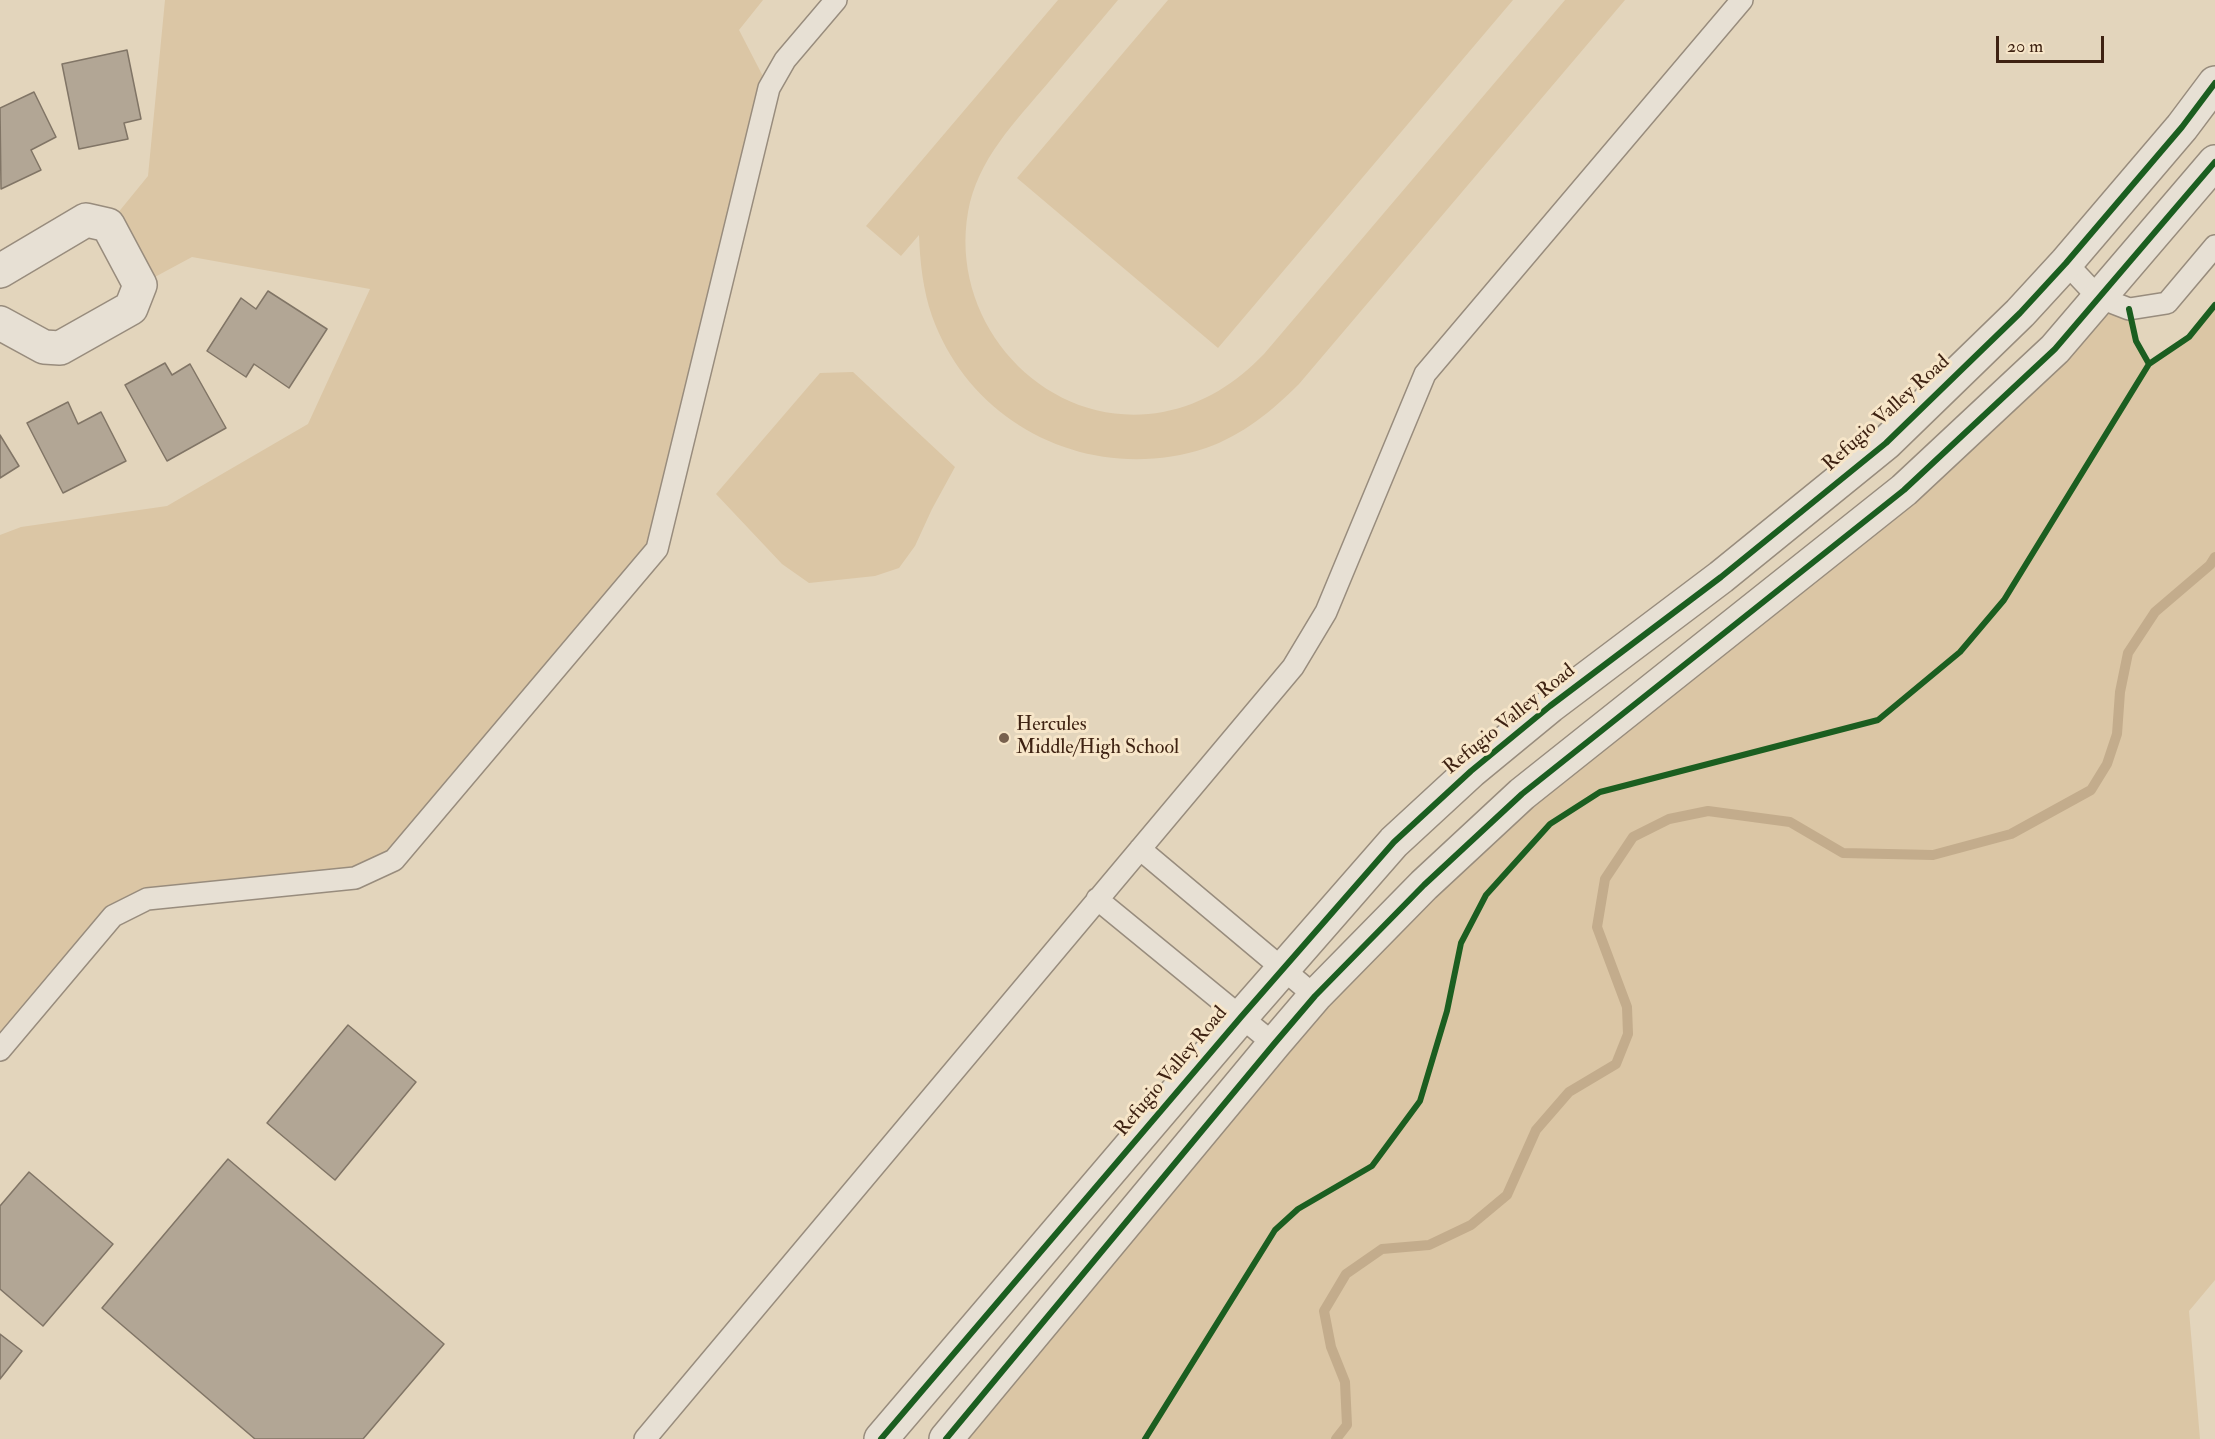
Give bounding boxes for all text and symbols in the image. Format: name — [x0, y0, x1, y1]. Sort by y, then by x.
scale bar — [1999, 24, 2107, 62]
text: 20 m — [2007, 35, 2043, 58]
street label: Refugio Valley Road — [1819, 351, 1955, 477]
street label: Refugio Valley Road — [1439, 660, 1581, 780]
place label: Hercules Middle/High School — [1016, 714, 1179, 761]
marker: Hercules Middle/High School — [997, 731, 1011, 745]
street label: Refugio Valley Road — [1111, 1002, 1233, 1142]

